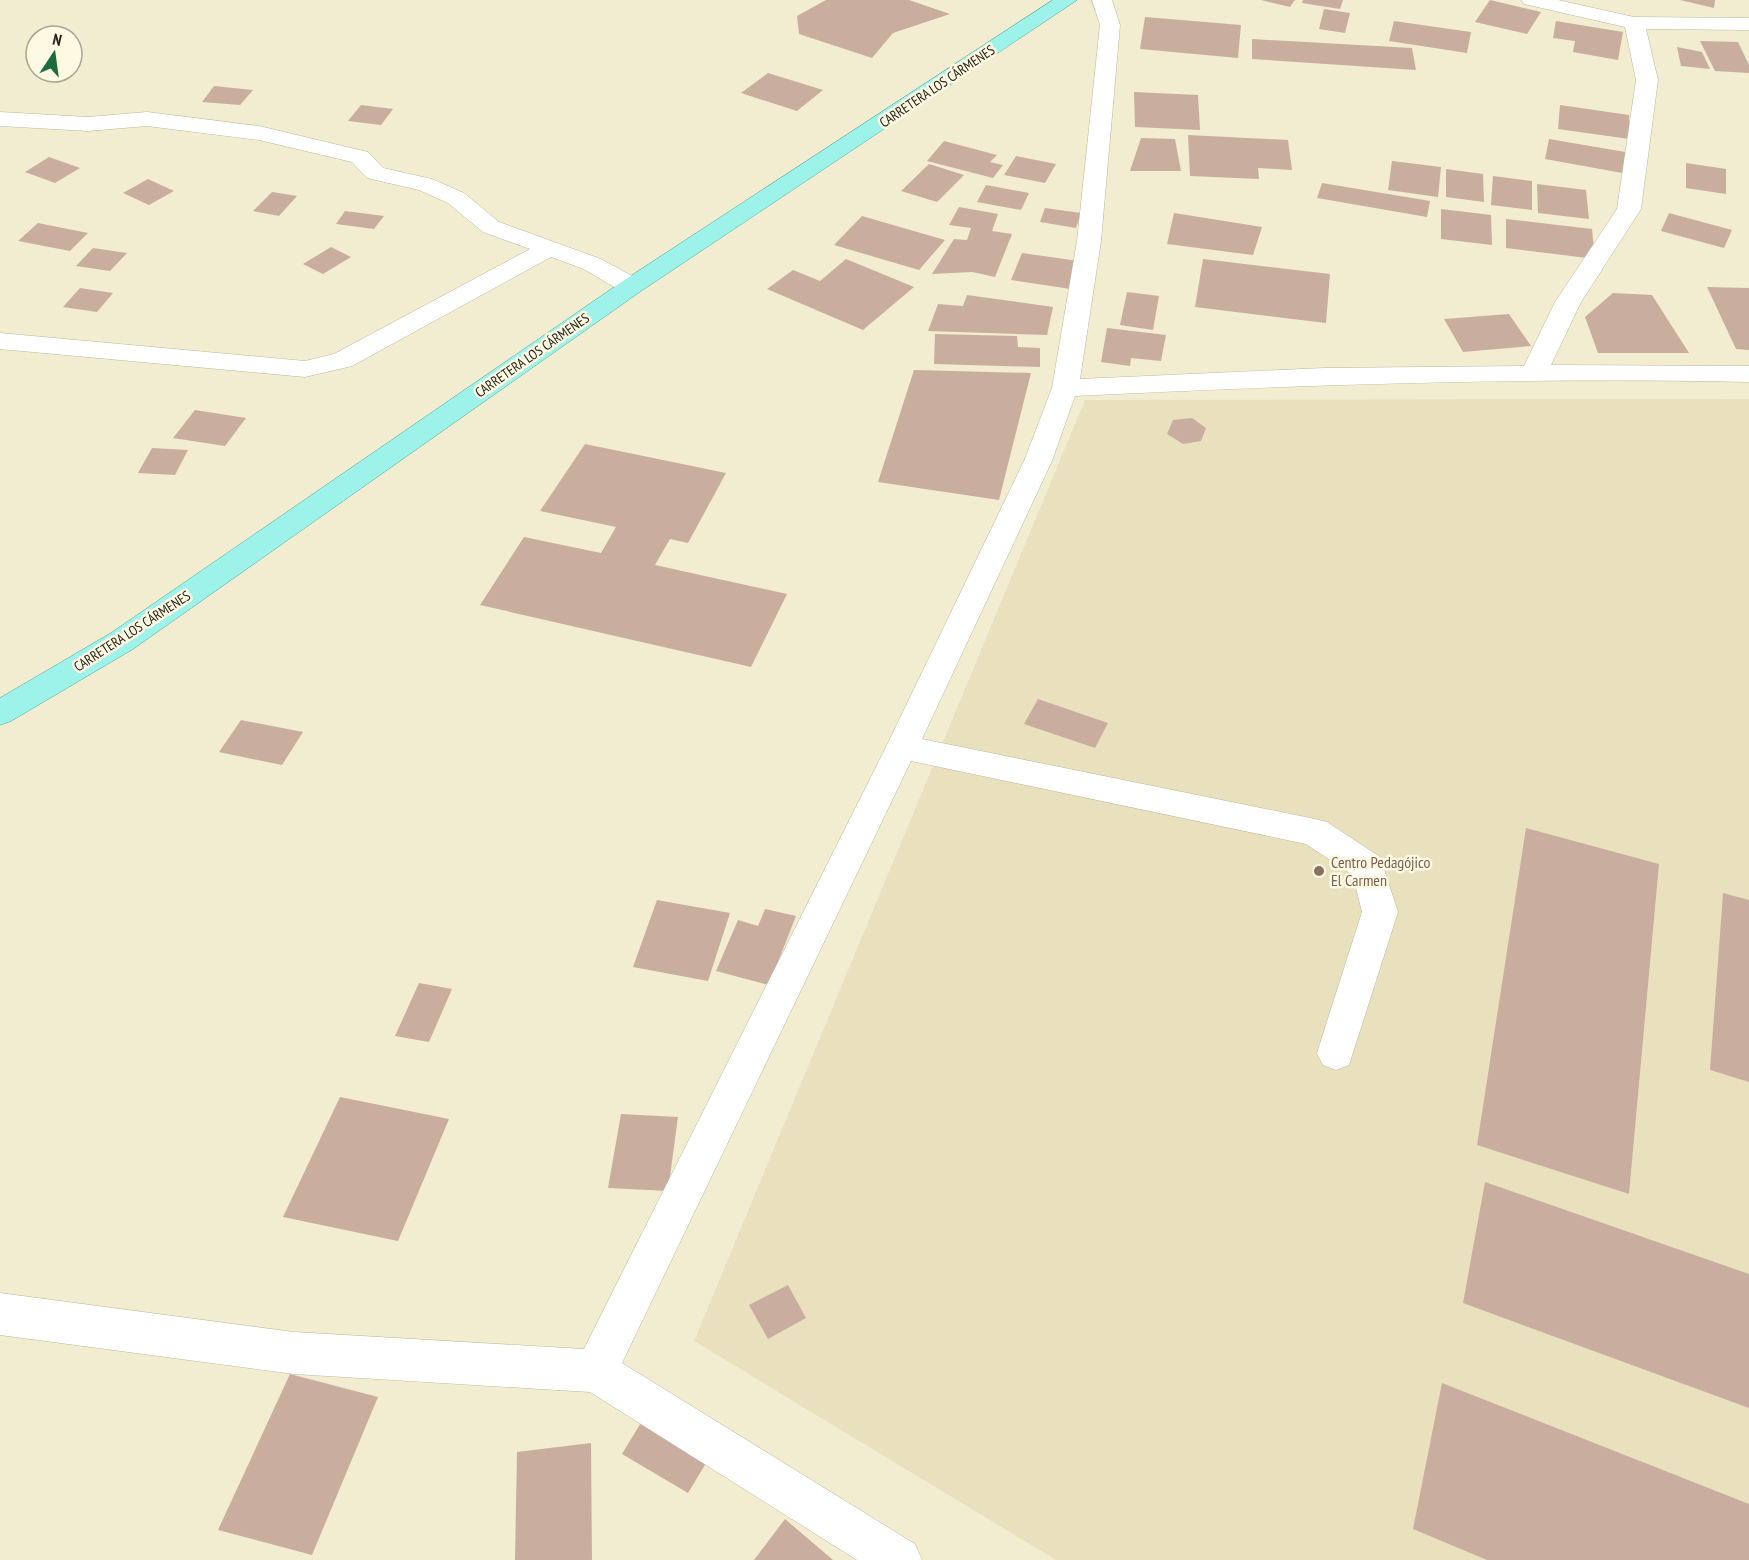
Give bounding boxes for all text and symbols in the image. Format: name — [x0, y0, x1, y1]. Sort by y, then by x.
north arrow — [24, 24, 84, 84]
text: N — [51, 29, 64, 50]
street label: CARRETERA LOS CÁRMENES — [876, 41, 998, 131]
street label: CARRETERA LOS CÁRMENES — [471, 309, 593, 401]
street label: CARRETERA LOS CÁRMENES — [70, 587, 194, 675]
place label: Centro Pedagójico El Carmen — [1331, 852, 1430, 890]
marker: Centro Pedagójico El Carmen — [1312, 864, 1326, 878]

